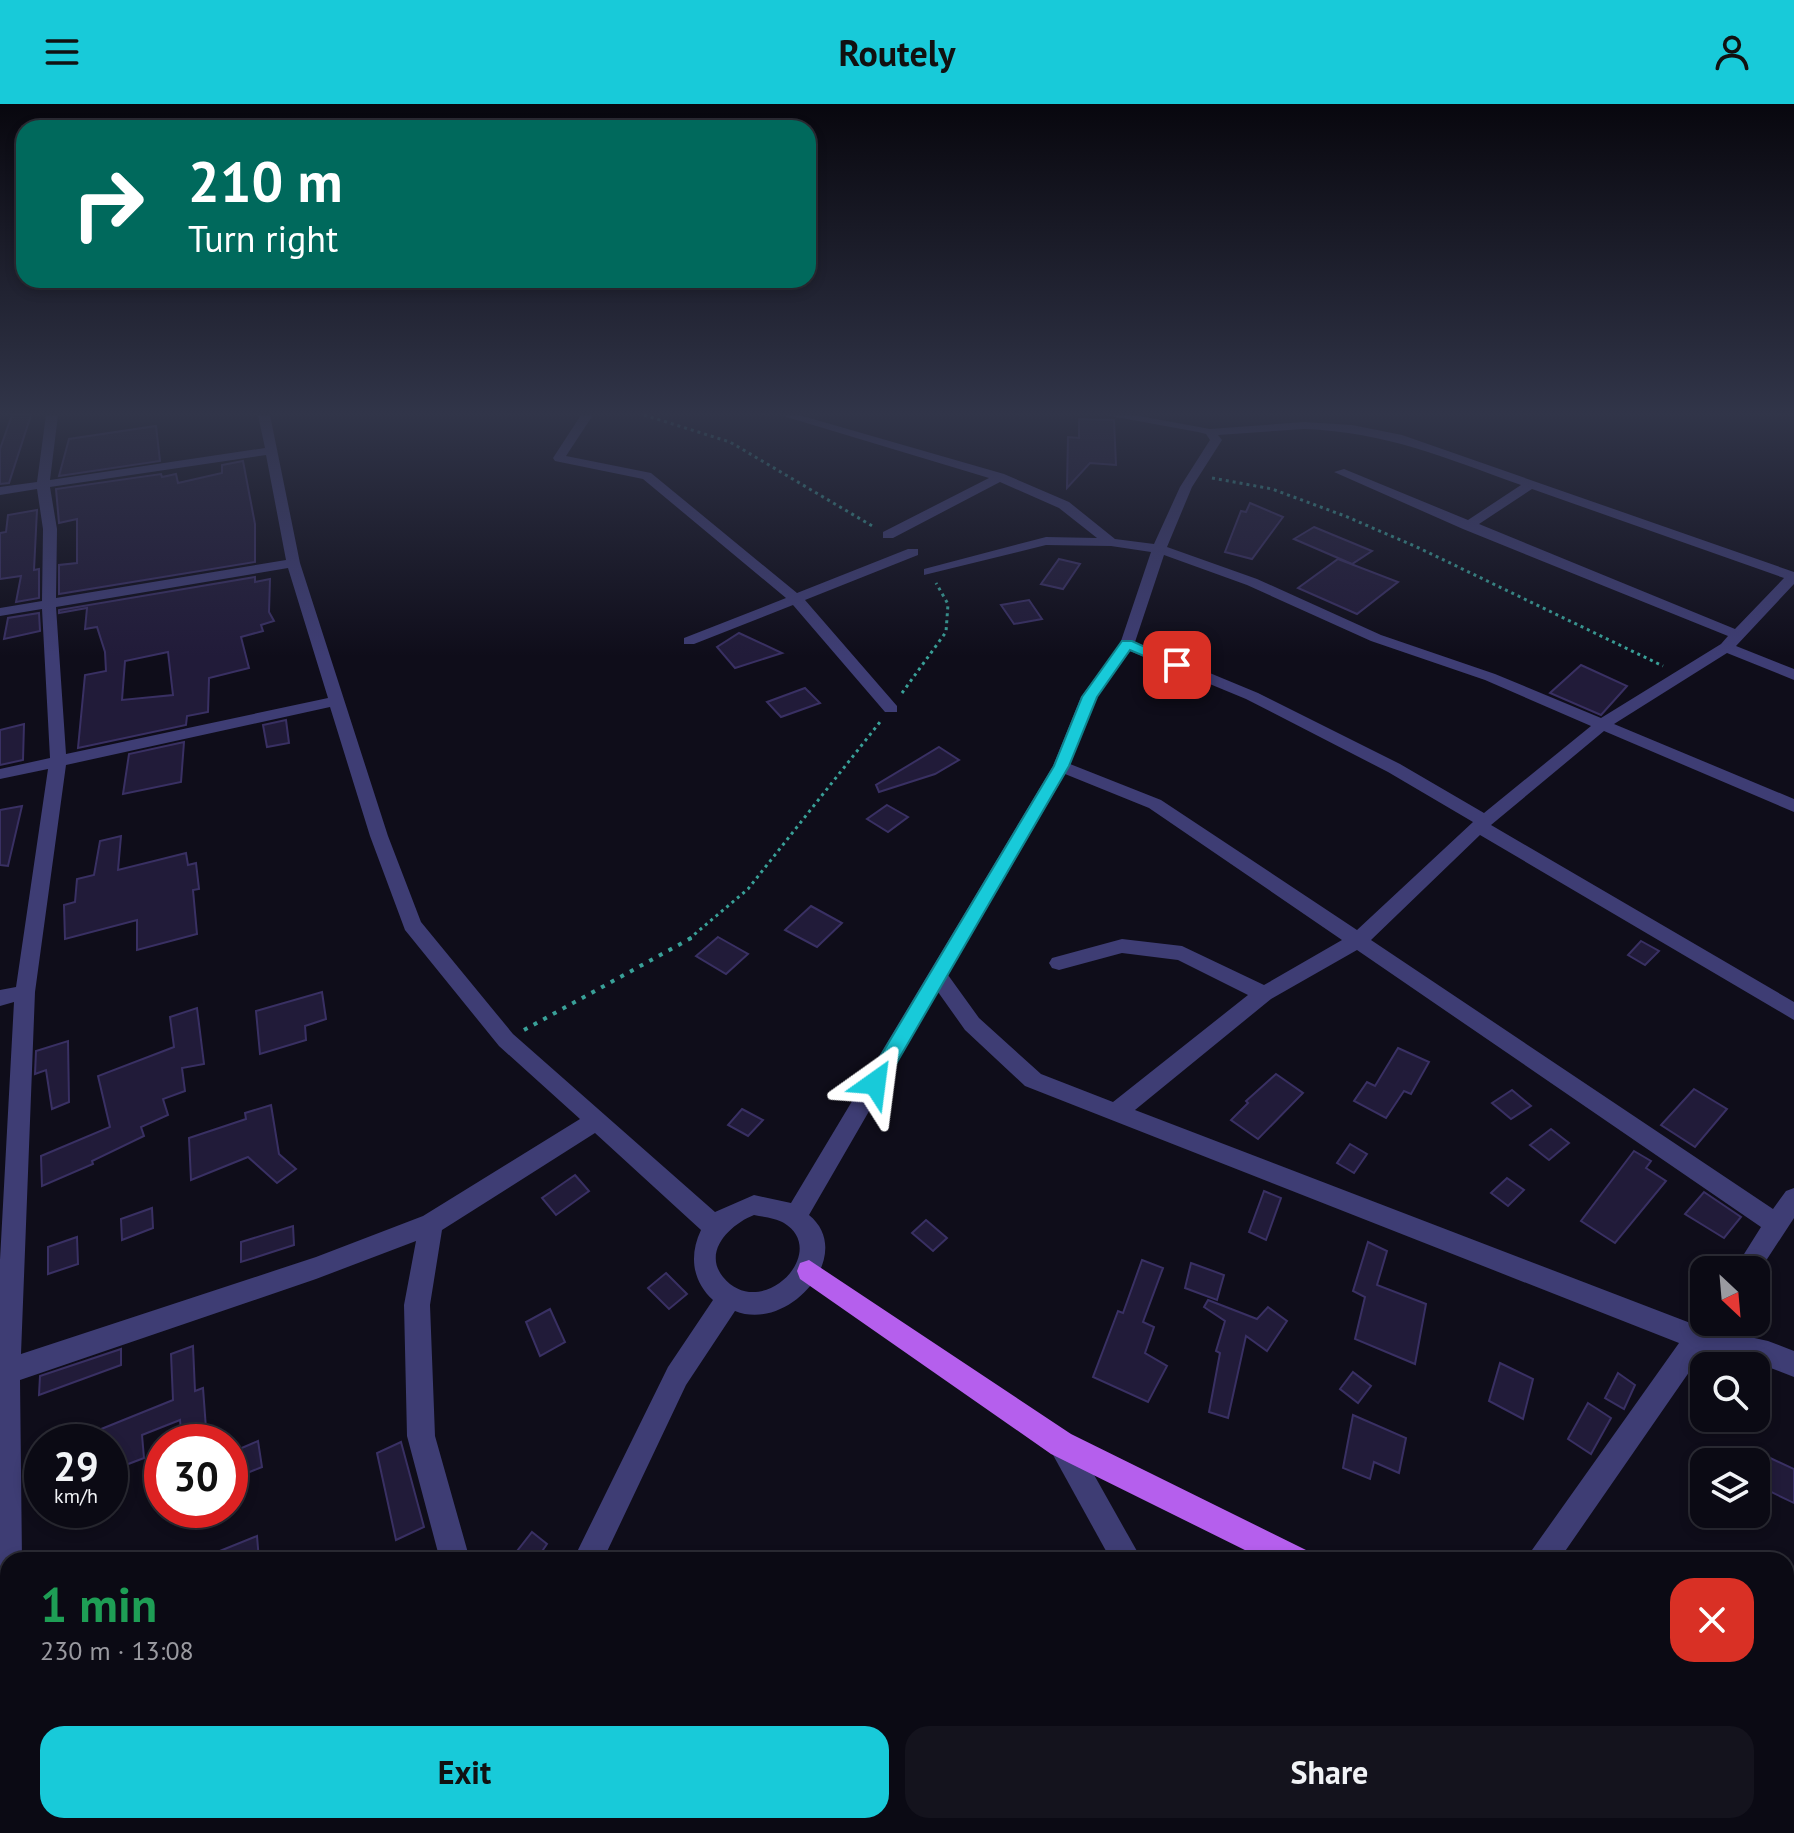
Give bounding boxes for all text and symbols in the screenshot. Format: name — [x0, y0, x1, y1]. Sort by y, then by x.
text: Routely — [838, 29, 956, 76]
icon: menu — [40, 30, 84, 74]
icon: person — [1710, 30, 1754, 74]
text: 210 m — [188, 145, 343, 217]
icon: right — [56, 152, 160, 256]
text: Turn right — [188, 215, 338, 262]
pin — [1143, 631, 1211, 699]
icon: arrive — [1155, 643, 1199, 687]
position arrow — [833, 1041, 917, 1125]
north arrow — [1690, 1256, 1770, 1336]
map controls — [1690, 1256, 1770, 1528]
button: search — [1690, 1352, 1770, 1432]
speed limit sign: 30 — [144, 1424, 248, 1528]
text: 29 — [53, 1440, 99, 1492]
button: layers — [1690, 1448, 1770, 1528]
text: km/h — [54, 1483, 98, 1509]
text: 1 min — [40, 1573, 157, 1635]
button: close — [1670, 1578, 1754, 1662]
text: 230 m · 13:08 — [40, 1634, 194, 1667]
button: Exit — [40, 1726, 889, 1818]
button: Share — [905, 1726, 1754, 1818]

